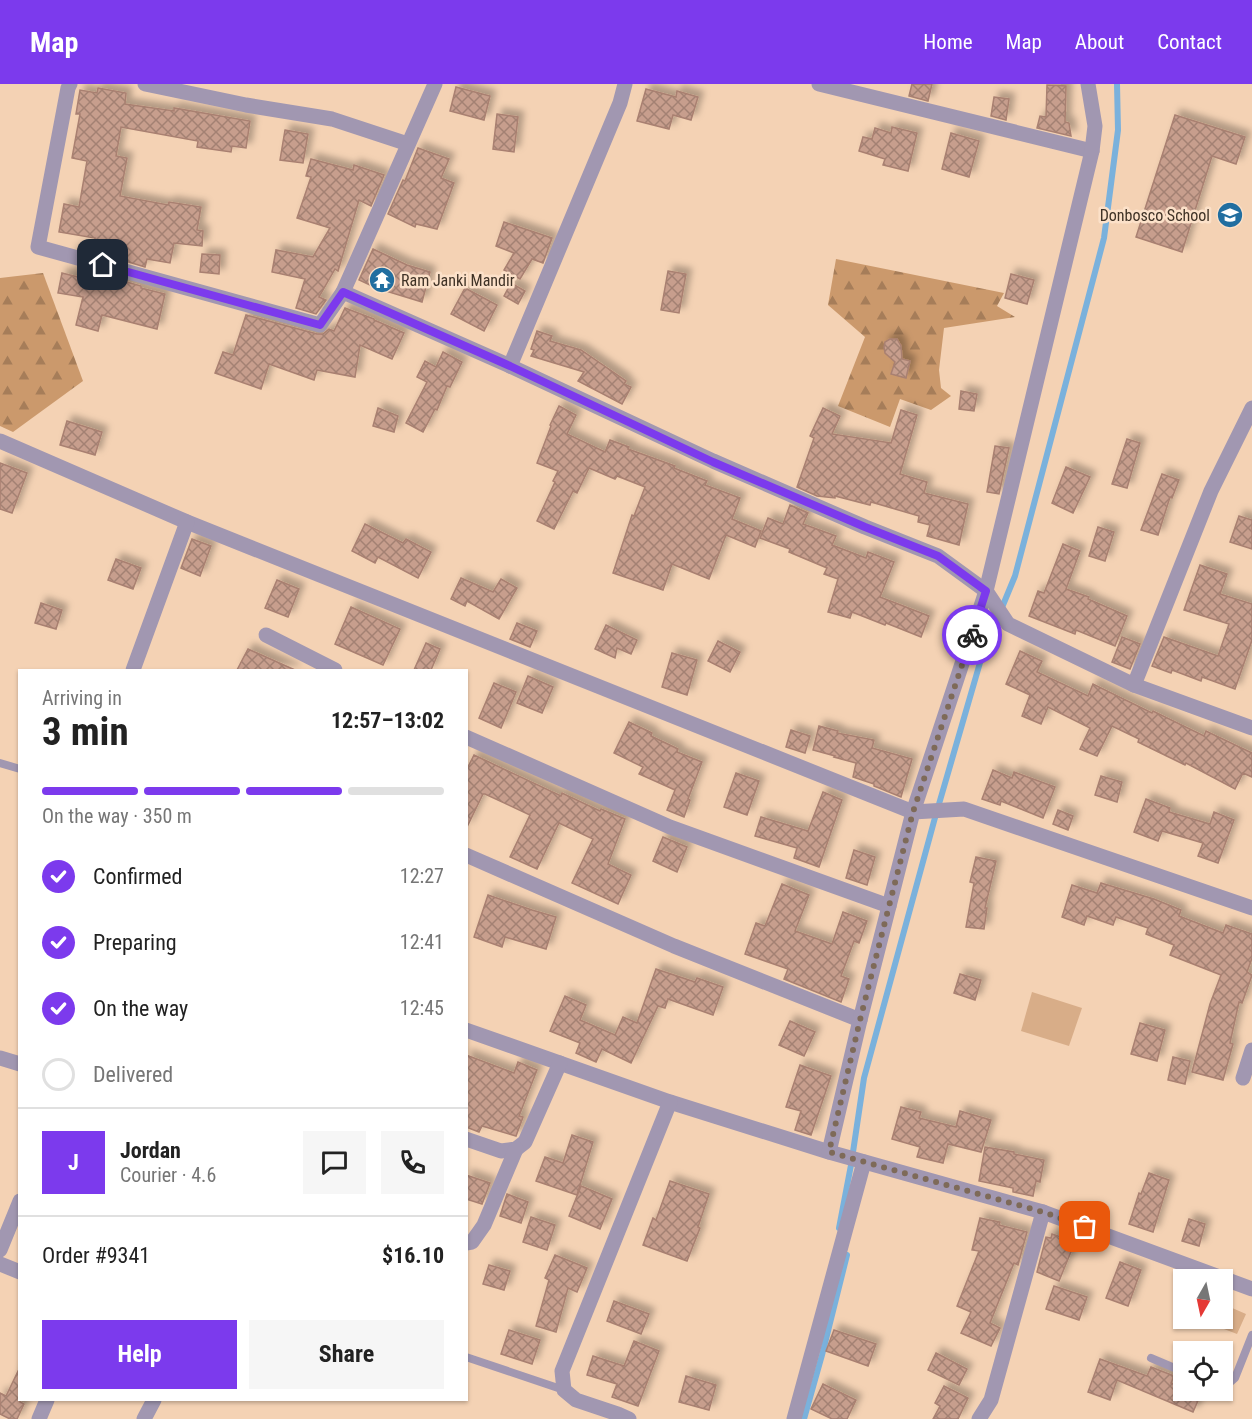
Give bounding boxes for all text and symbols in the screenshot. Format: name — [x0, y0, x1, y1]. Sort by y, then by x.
text: Map — [30, 26, 78, 59]
text: Home — [923, 30, 973, 54]
text: Map — [1006, 30, 1042, 54]
text: About — [1075, 30, 1124, 54]
text: Contact — [1157, 30, 1222, 54]
school or university icon: Donbosco School — [1215, 200, 1245, 230]
place label: Donbosco School — [1100, 206, 1210, 225]
pin — [77, 239, 128, 290]
icon: home — [86, 248, 119, 281]
temple icon: Ram Janki Mandir — [367, 265, 397, 295]
place label: Ram Janki Mandir — [401, 271, 515, 290]
courier — [942, 605, 1002, 665]
icon: bike — [956, 619, 989, 652]
text: Arriving in — [42, 686, 122, 710]
text: 12:57–13:02 — [331, 708, 444, 733]
text: 3 min — [42, 709, 129, 755]
text: On the way · 350 m — [42, 804, 192, 828]
icon: check — [42, 860, 75, 893]
text: Confirmed — [93, 864, 182, 889]
text: 12:27 — [400, 864, 444, 888]
icon: check — [42, 926, 75, 959]
text: Preparing — [93, 930, 177, 955]
text: 12:41 — [400, 930, 444, 954]
icon: check — [42, 992, 75, 1025]
text: On the way — [93, 996, 188, 1021]
text: 12:45 — [400, 996, 444, 1020]
text: Delivered — [93, 1062, 173, 1087]
button: chat — [303, 1131, 366, 1194]
button: phone — [381, 1131, 444, 1194]
text: Jordan — [120, 1138, 181, 1163]
text: J — [68, 1150, 79, 1175]
text: Courier · 4.6 — [120, 1163, 216, 1187]
pin — [1059, 1201, 1110, 1252]
icon: bag — [1068, 1210, 1101, 1243]
text: Order #9341 — [42, 1243, 150, 1268]
text: $16.10 — [382, 1243, 444, 1268]
north arrow — [1173, 1269, 1233, 1329]
map controls — [1173, 1269, 1233, 1401]
button: Help — [42, 1320, 237, 1389]
button: Share — [249, 1320, 444, 1389]
button: locate — [1173, 1341, 1233, 1401]

